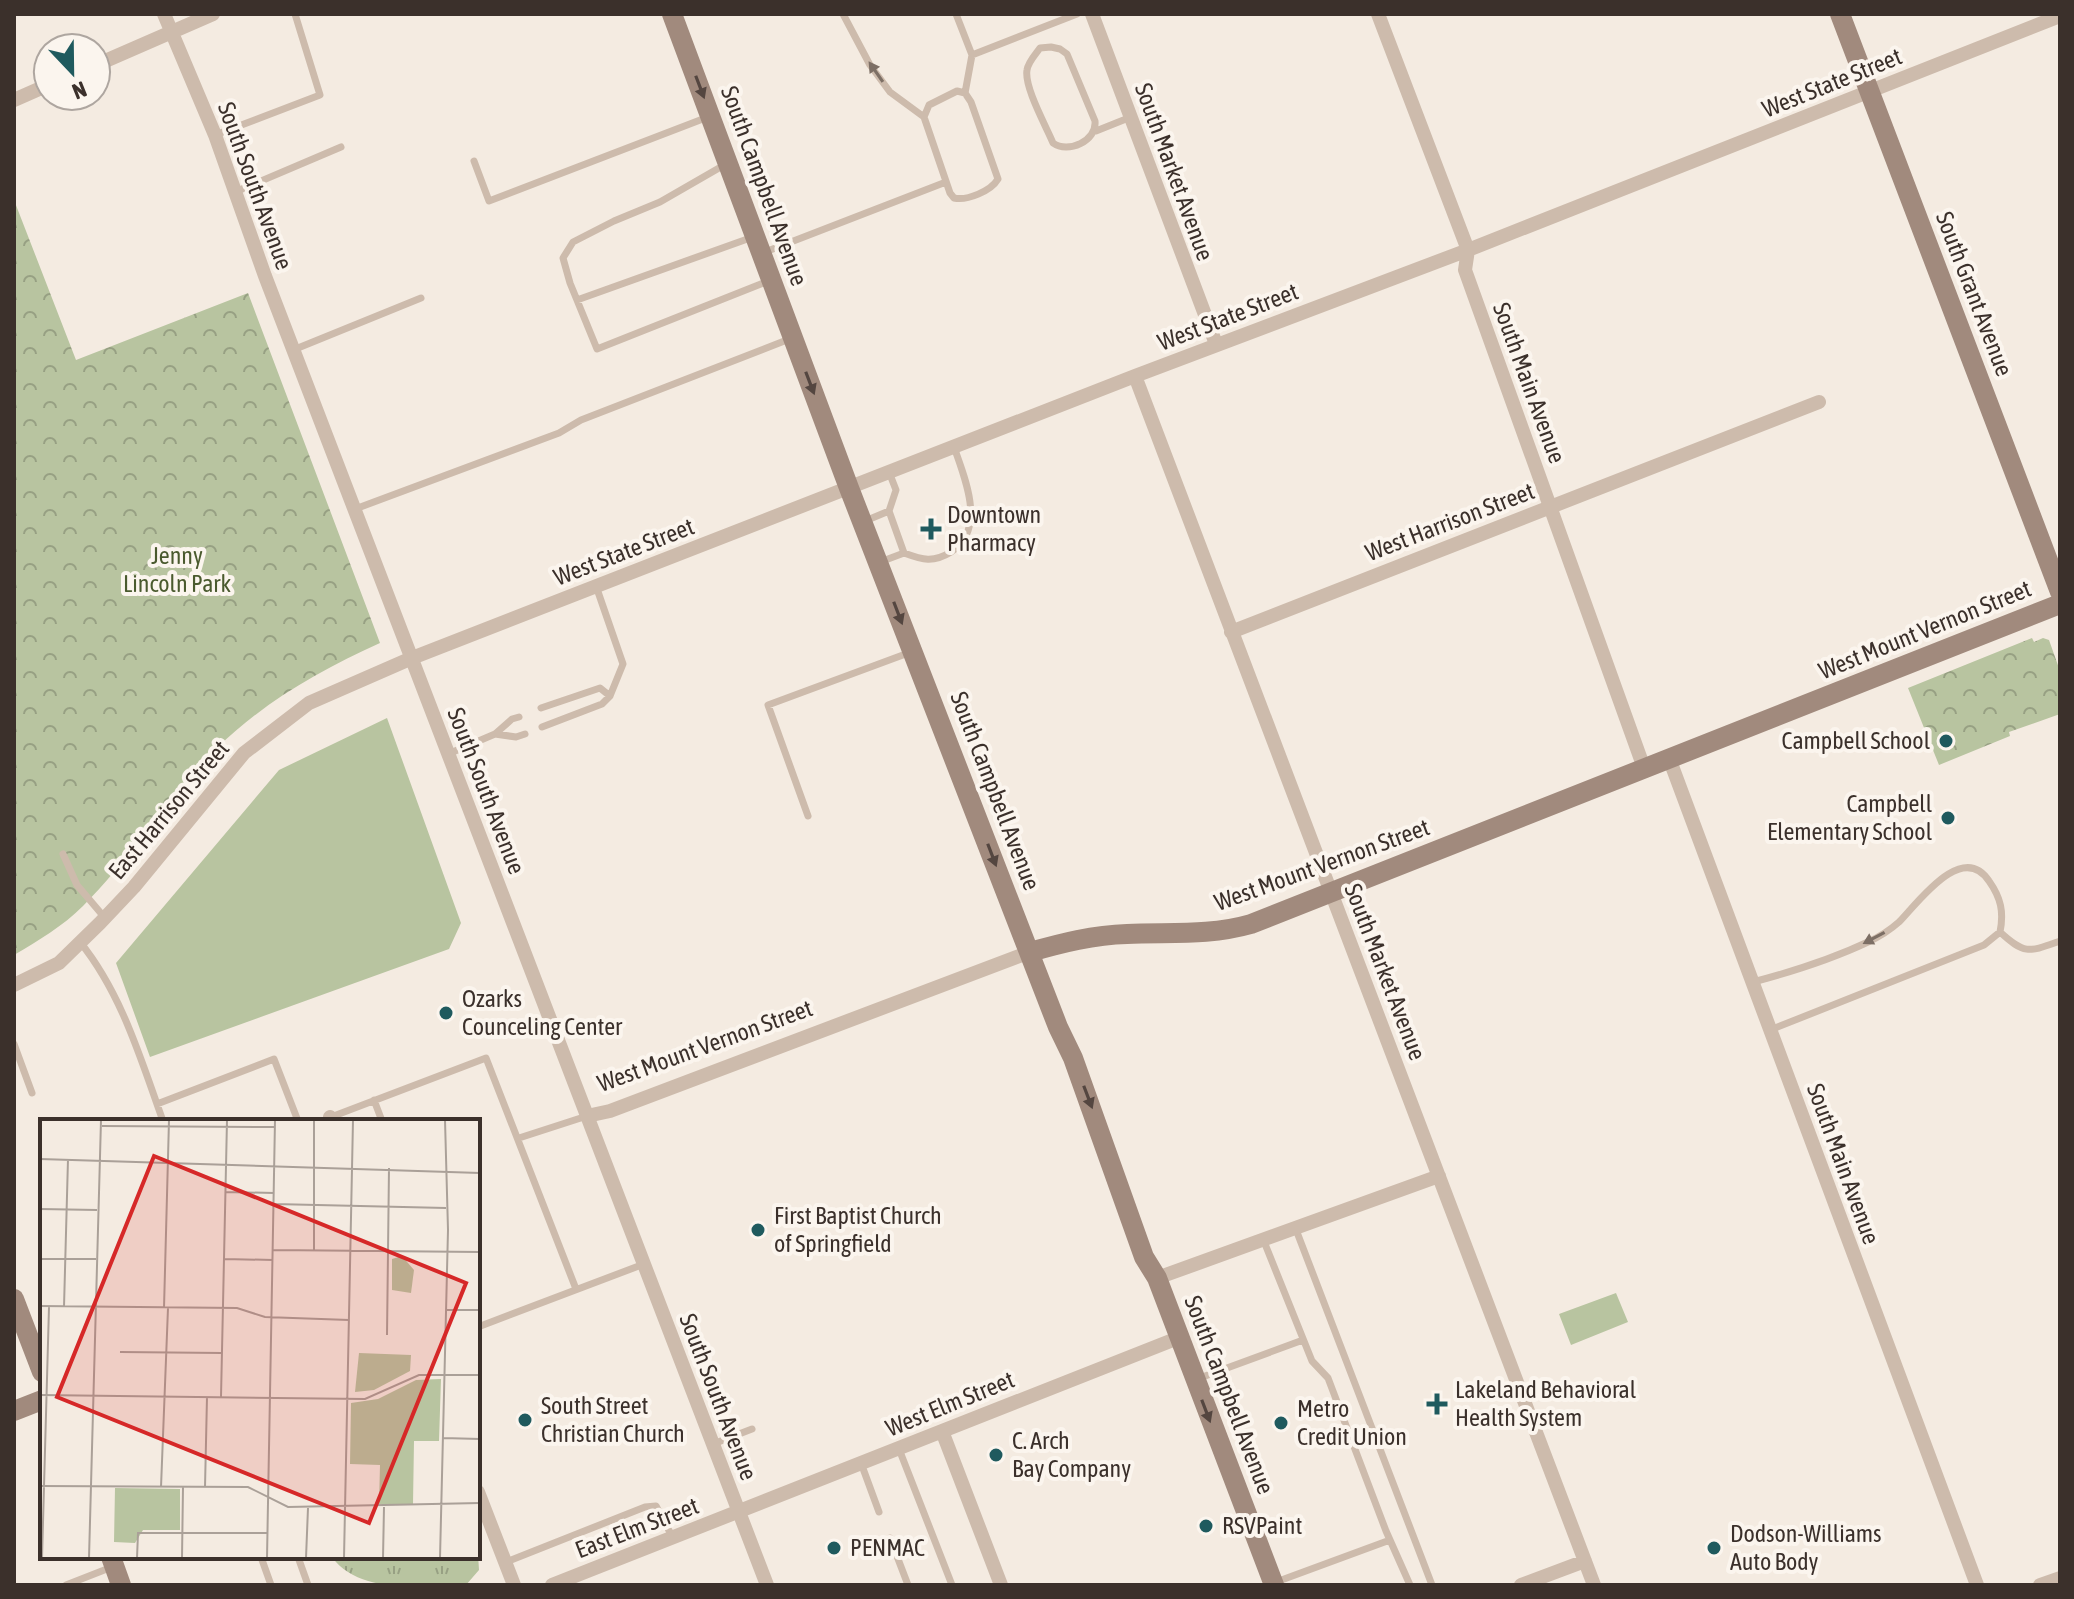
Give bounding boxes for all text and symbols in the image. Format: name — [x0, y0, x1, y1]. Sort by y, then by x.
north arrow — [32, 32, 112, 112]
street label: West State Street — [1758, 42, 1906, 123]
one-way arrow — [869, 62, 884, 83]
one-way arrow — [694, 75, 706, 99]
text: N — [69, 76, 90, 105]
street label: South Market Avenue — [1130, 79, 1219, 264]
street label: South Campbell Avenue — [716, 82, 813, 289]
street label: South South Avenue — [213, 99, 298, 273]
street label: South Grant Avenue — [1931, 208, 2018, 380]
street label: West State Street — [1154, 277, 1302, 356]
street label: South Main Avenue — [1488, 299, 1571, 467]
one-way arrow — [804, 371, 817, 395]
street label: West Harrison Street — [1362, 477, 1538, 566]
place label: Downtown Pharmacy — [947, 501, 1041, 556]
street label: West State Street — [550, 512, 698, 591]
marker: Downtown Pharmacy — [922, 520, 940, 538]
park label: Jenny Lincoln Park — [123, 542, 231, 597]
street label: West Mount Vernon Street — [1815, 575, 2035, 684]
one-way arrow — [892, 601, 905, 625]
street label: South Campbell Avenue — [945, 688, 1046, 894]
street label: South South Avenue — [442, 704, 531, 878]
place label: Campbell School — [1782, 727, 1931, 754]
marker: Campbell School — [1937, 732, 1955, 750]
street label: East Harrison Street — [103, 735, 234, 884]
place label: Campbell Elementary School — [1767, 790, 1933, 845]
marker: Campbell Elementary School — [1939, 809, 1957, 827]
street label: West Mount Vernon Street — [1211, 813, 1433, 916]
one-way arrow — [986, 843, 999, 867]
street label: South Market Avenue — [1339, 880, 1432, 1064]
one-way arrow — [1862, 931, 1885, 945]
place label: Ozarks Counceling Center — [462, 985, 623, 1040]
street label: West Mount Vernon Street — [594, 994, 816, 1097]
marker: Ozarks Counceling Center — [437, 1004, 455, 1022]
street label: South Main Avenue — [1802, 1080, 1885, 1248]
one-way arrow — [1082, 1085, 1095, 1109]
inset map — [40, 1119, 480, 1559]
place label: First Baptist Church of Springfield — [774, 1202, 942, 1257]
marker: First Baptist Church of Springfield — [749, 1221, 767, 1239]
street label: South Campbell Avenue — [1179, 1292, 1280, 1498]
street label: South South Avenue — [674, 1310, 763, 1484]
street label: West Elm Street — [882, 1366, 1018, 1442]
place label: Lakeland Behavioral Health System — [1455, 1376, 1637, 1431]
place label: South Street Christian Church — [541, 1392, 685, 1447]
marker: Lakeland Behavioral Health System — [1426, 1393, 1448, 1415]
place label: Metro Credit Union — [1297, 1395, 1407, 1450]
one-way arrow — [1200, 1399, 1213, 1423]
marker: South Street Christian Church — [516, 1411, 534, 1429]
marker: Metro Credit Union — [1272, 1414, 1290, 1432]
place label: C. Arch Bay Company — [1012, 1427, 1131, 1482]
marker: C. Arch Bay Company — [987, 1446, 1005, 1464]
street label: East Elm Street — [571, 1492, 702, 1563]
place label: RSVPaint — [1222, 1512, 1302, 1539]
marker: RSVPaint — [1197, 1517, 1215, 1535]
place label: Dodson-Williams Auto Body — [1730, 1520, 1882, 1575]
place label: PENMAC — [850, 1534, 925, 1561]
marker: PENMAC — [825, 1539, 843, 1557]
marker: Dodson-Williams Auto Body — [1705, 1539, 1723, 1557]

